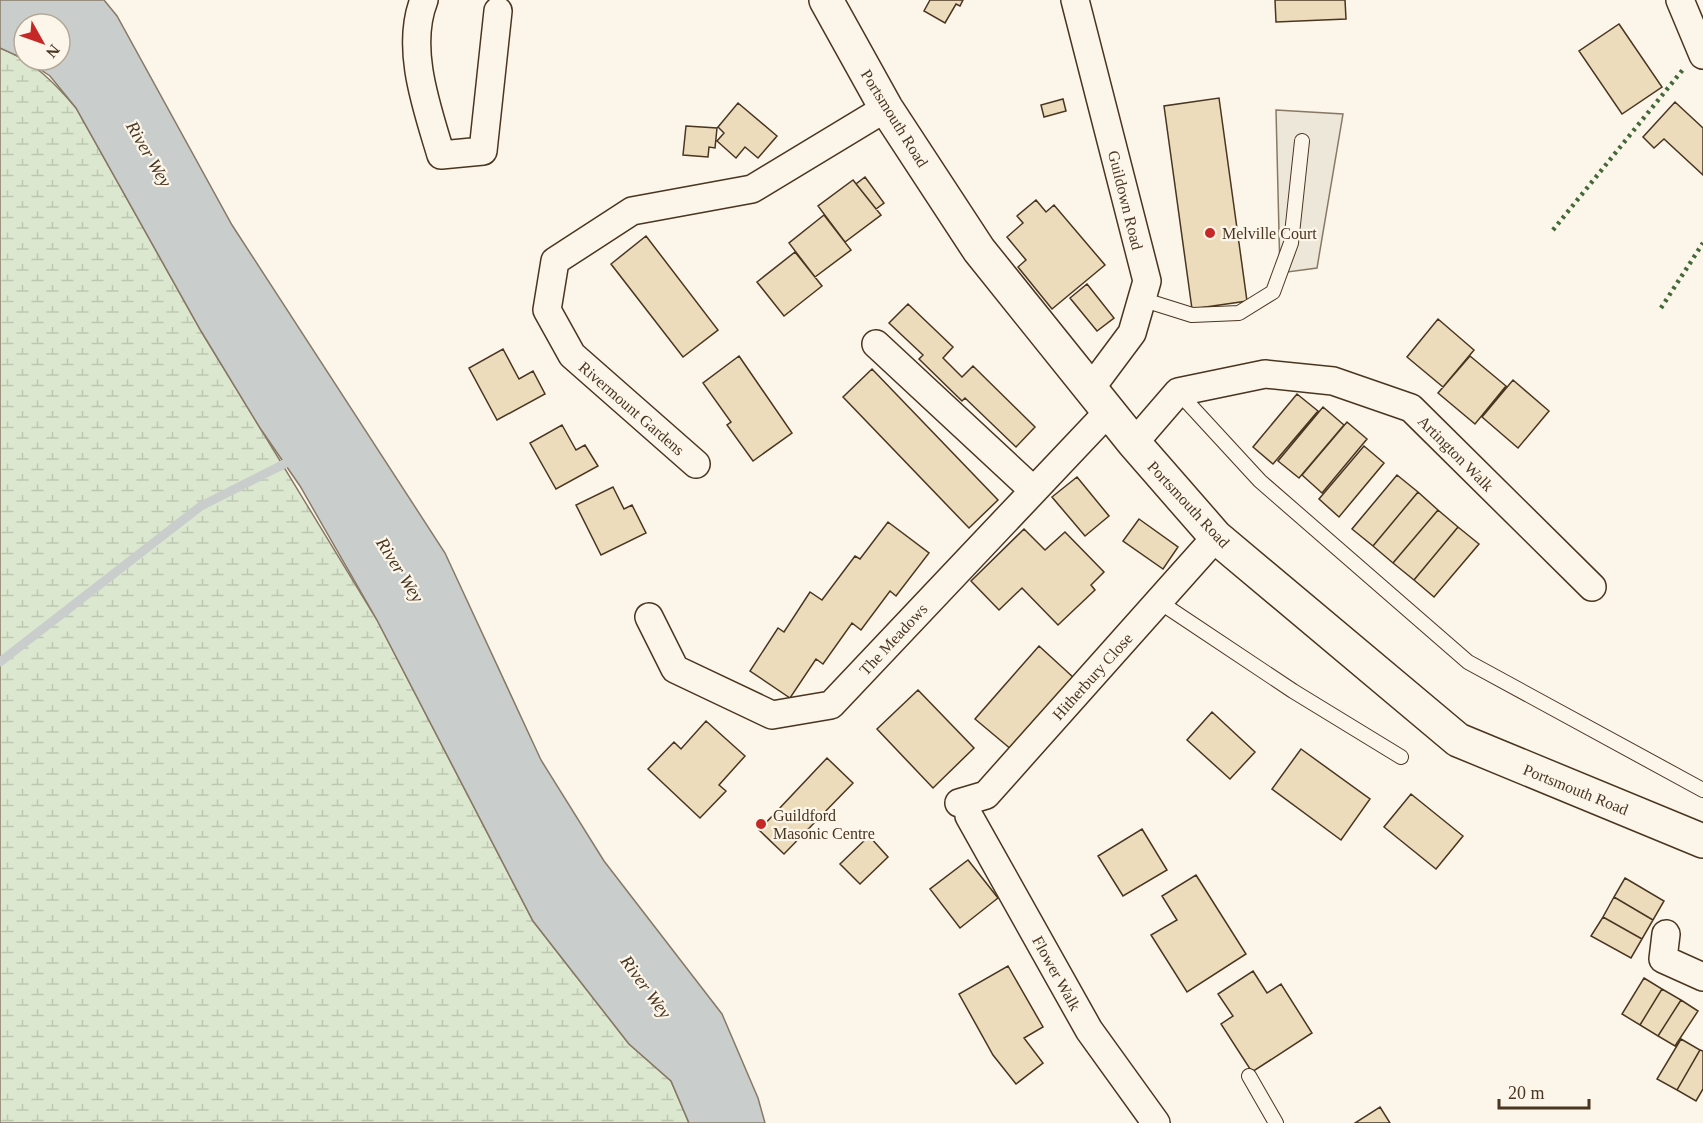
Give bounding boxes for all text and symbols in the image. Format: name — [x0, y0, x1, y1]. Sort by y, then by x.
north arrow — [12, 12, 72, 72]
text: N — [43, 41, 63, 62]
street label: Portsmouth Road — [858, 66, 931, 170]
water label: River Wey — [122, 117, 176, 191]
street label: Guildown Road — [1105, 149, 1146, 252]
place label: Melville Court — [1222, 225, 1317, 242]
marker: Melville Court — [1203, 226, 1217, 240]
street label: Rivermount Gardens — [576, 358, 688, 459]
street label: Artington Walk — [1414, 412, 1497, 495]
street label: Portsmouth Road — [1144, 458, 1233, 551]
water label: River Wey — [372, 533, 428, 606]
street label: The Meadows — [856, 600, 931, 678]
street label: Hitherbury Close — [1049, 630, 1136, 724]
street label: Portsmouth Road — [1521, 761, 1631, 818]
place label: Guildford Masonic Centre — [773, 807, 875, 842]
marker: Guildford Masonic Centre — [754, 817, 768, 831]
street label: Flower Walk — [1029, 933, 1084, 1013]
water label: River Wey — [616, 951, 675, 1022]
scale bar — [1499, 1072, 1589, 1110]
text: 20 m — [1508, 1083, 1545, 1103]

